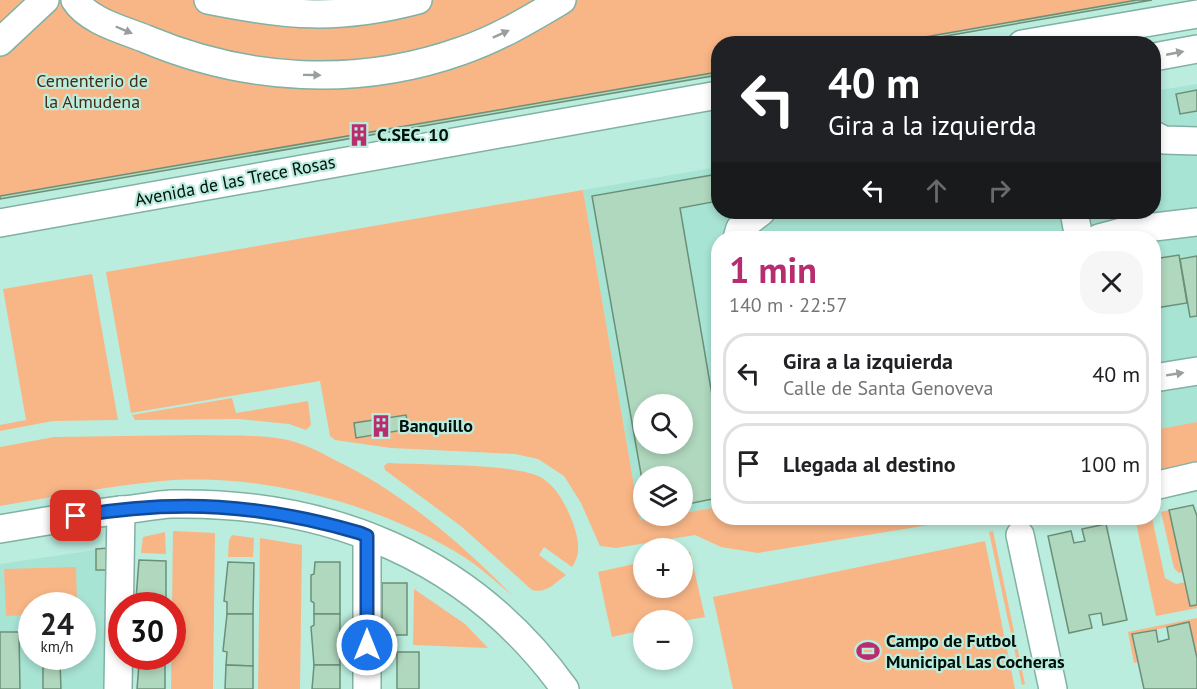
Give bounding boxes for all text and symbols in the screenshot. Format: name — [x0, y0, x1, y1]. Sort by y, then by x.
one-way arrow — [115, 26, 133, 35]
one-way arrow — [492, 29, 510, 38]
one-way arrow — [1166, 48, 1185, 57]
text: 40 m — [828, 55, 920, 110]
icon: left — [729, 60, 807, 138]
park label: Cementerio de la Almudena — [36, 69, 148, 113]
one-way arrow — [302, 71, 321, 80]
text: Gira a la izquierda — [828, 108, 1037, 142]
building icon: C.SEC. 10 — [346, 122, 372, 148]
place label: C.SEC. 10 — [377, 123, 449, 146]
street label: Avenida de las Trece Rosas — [133, 150, 337, 211]
icon: left — [857, 174, 890, 207]
icon: ahead — [920, 174, 953, 207]
icon: right — [983, 174, 1016, 207]
text: 1 min — [729, 246, 817, 293]
button: close — [1080, 251, 1143, 314]
text: 140 m · 22:57 — [729, 292, 847, 318]
text: Gira a la izquierda — [783, 347, 953, 375]
icon: left — [732, 357, 765, 390]
text: 40 m — [1092, 360, 1140, 388]
one-way arrow — [1166, 370, 1185, 379]
text: Calle de Santa Genoveva — [783, 375, 993, 401]
map controls — [633, 394, 693, 670]
button: search — [633, 394, 693, 454]
building icon: Banquillo — [368, 413, 394, 439]
place label: Banquillo — [399, 414, 473, 437]
icon: arrive — [732, 447, 765, 480]
text: Llegada al destino — [783, 450, 956, 478]
text: 100 m — [1080, 450, 1140, 478]
button: layers — [633, 466, 693, 526]
pin — [50, 490, 101, 541]
icon: arrive — [59, 499, 92, 532]
button: + — [633, 538, 693, 598]
speed limit sign: 30 — [108, 592, 186, 670]
text: 24 — [40, 604, 74, 643]
button: − — [633, 610, 693, 670]
position arrow — [335, 613, 399, 677]
place label: Campo de Futbol Municipal Las Cocheras — [886, 629, 1065, 673]
text: km/h — [41, 637, 73, 656]
sports icon: Campo de Futbol Municipal Las Cocheras — [855, 638, 881, 664]

